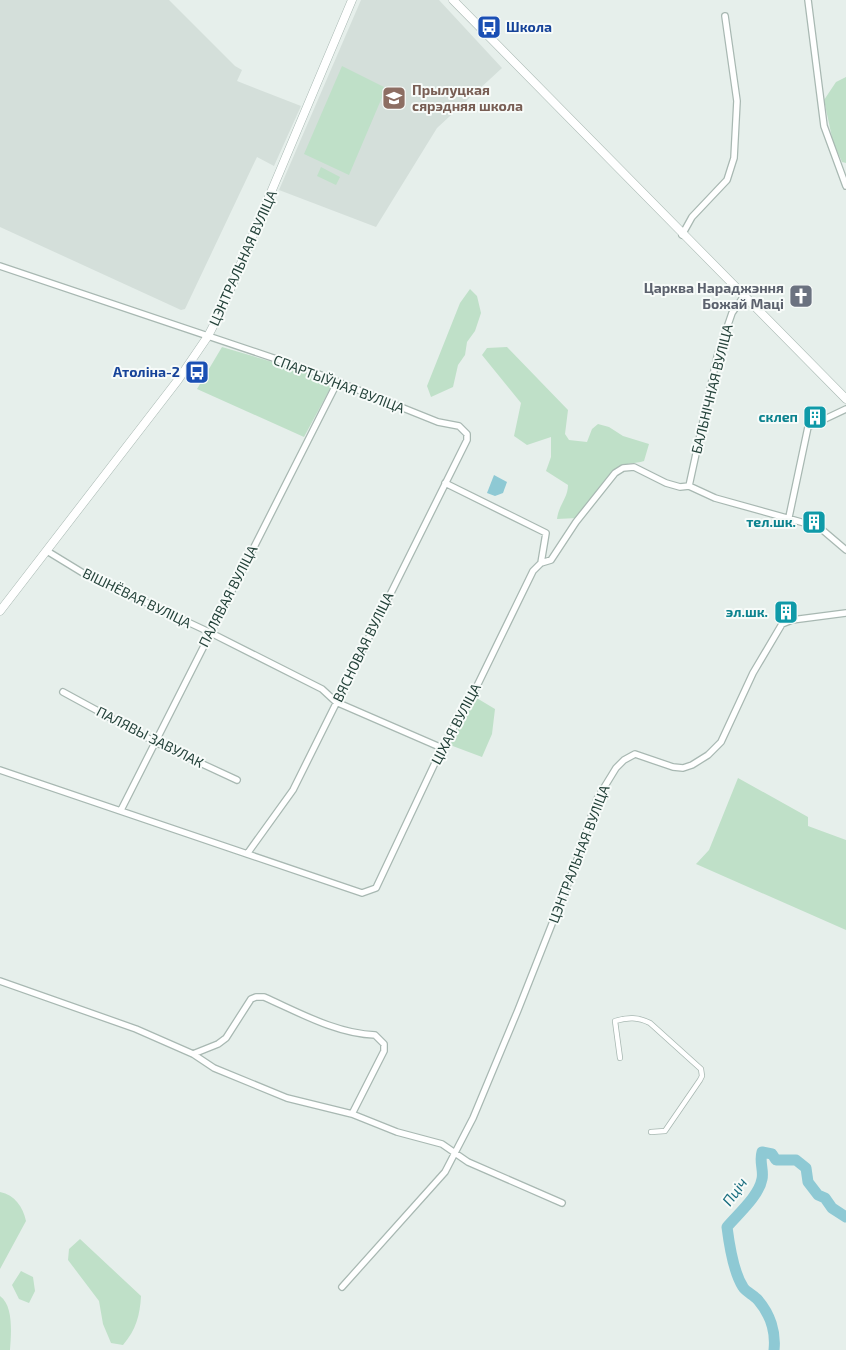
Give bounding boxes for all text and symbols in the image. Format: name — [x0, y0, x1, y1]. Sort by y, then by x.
bus stop icon: Школа — [476, 14, 502, 40]
place label: Школа — [506, 18, 552, 35]
place label: Прылуцкая сярэдняя школа — [412, 81, 523, 114]
school or university icon: Прылуцкая сярэдняя школа — [381, 85, 407, 111]
street label: ЦЭНТРАЛЬНАЯ ВУЛІЦА — [205, 187, 280, 328]
place label: Царква Нараджэння Божай Маці — [644, 279, 784, 312]
church icon: Царква Нараджэння Божай Маці — [788, 283, 814, 309]
street label: БАЛЬНІЧНАЯ ВУЛІЦА — [687, 322, 736, 456]
street label: СПАРТЫЎНАЯ ВУЛІЦА — [271, 351, 407, 416]
bus stop icon: Атоліна-2 — [184, 359, 210, 385]
place label: Атоліна-2 — [113, 363, 180, 380]
building icon: склеп — [802, 404, 828, 430]
place label: склеп — [758, 408, 798, 425]
building icon: тел.шк. — [801, 509, 827, 535]
place label: тел.шк. — [746, 513, 796, 530]
street label: ПАЛЯВАЯ ВУЛІЦА — [195, 542, 261, 650]
street label: ВІШНЁВАЯ ВУЛІЦА — [80, 564, 195, 631]
street label: ВЯСНОВАЯ ВУЛІЦА — [329, 589, 397, 705]
building icon: эл.шк. — [773, 599, 799, 625]
place label: эл.шк. — [726, 603, 768, 620]
street label: ЦІХАЯ ВУЛІЦА — [427, 680, 484, 767]
street label: ПАЛЯВЫ ЗАВУЛАК — [94, 702, 207, 771]
street label: ЦЭНТРАЛЬНАЯ ВУЛІЦА — [544, 782, 613, 925]
water label: Пціч — [718, 1174, 751, 1209]

